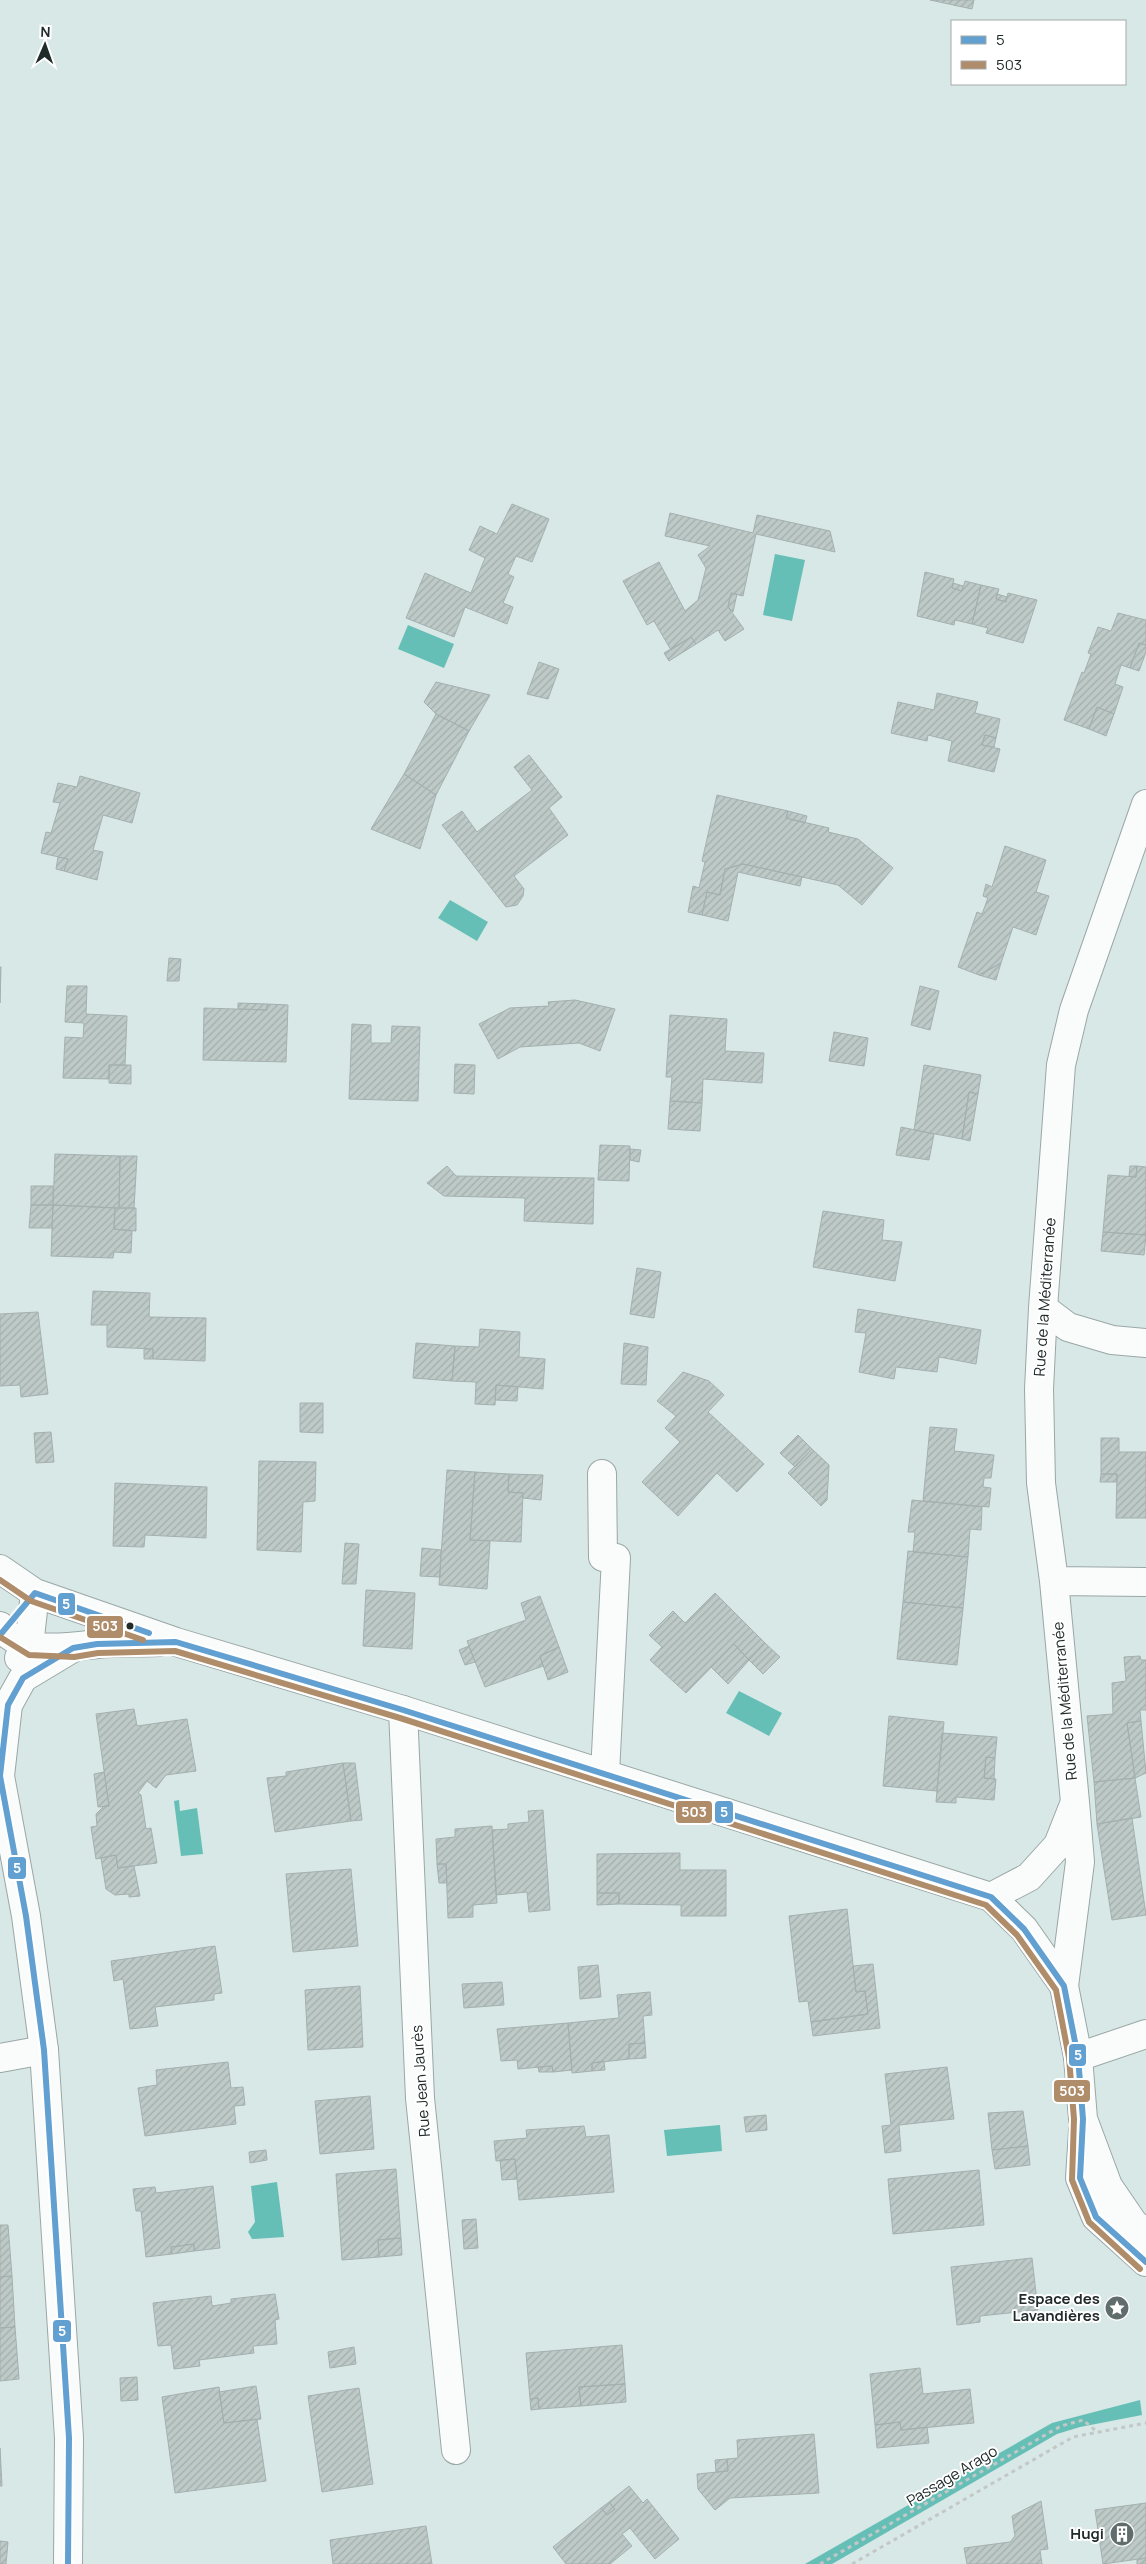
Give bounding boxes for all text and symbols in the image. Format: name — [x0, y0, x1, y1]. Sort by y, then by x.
north arrow — [20, 20, 70, 70]
legend — [951, 20, 1126, 85]
text: N — [40, 22, 51, 41]
text: 5 — [996, 29, 1005, 50]
text: 503 — [996, 54, 1022, 75]
street label: Rue de la Méditerranée — [1028, 1217, 1061, 1377]
line badge: 5 — [57, 1592, 76, 1616]
text: 5 — [62, 1594, 70, 1613]
line badge: 503 — [86, 1615, 124, 1639]
text: 503 — [92, 1616, 118, 1635]
unlabelled marker — [125, 1621, 135, 1631]
street label: Rue de la Méditerranée — [1047, 1621, 1082, 1781]
line badge: 503 — [675, 1800, 713, 1824]
line badge: 5 — [714, 1800, 734, 1824]
text: 503 — [681, 1802, 707, 1821]
text: 5 — [720, 1802, 728, 1821]
line badge: 5 — [7, 1856, 27, 1880]
text: 5 — [13, 1858, 21, 1877]
street label: Rue Jean Jaurès — [406, 2024, 435, 2138]
line badge: 5 — [1068, 2043, 1087, 2067]
text: 5 — [1074, 2045, 1082, 2064]
line badge: 503 — [1053, 2079, 1091, 2103]
text: 503 — [1059, 2081, 1085, 2100]
place label: Espace des Lavandières — [1012, 2288, 1100, 2326]
place icon: Espace des Lavandières — [1104, 2295, 1130, 2321]
line badge: 5 — [52, 2319, 72, 2343]
text: 5 — [58, 2321, 66, 2340]
street label: Passage Arago — [902, 2440, 1001, 2511]
building icon: Hugi — [1109, 2521, 1135, 2547]
place label: Hugi — [1070, 2523, 1104, 2544]

